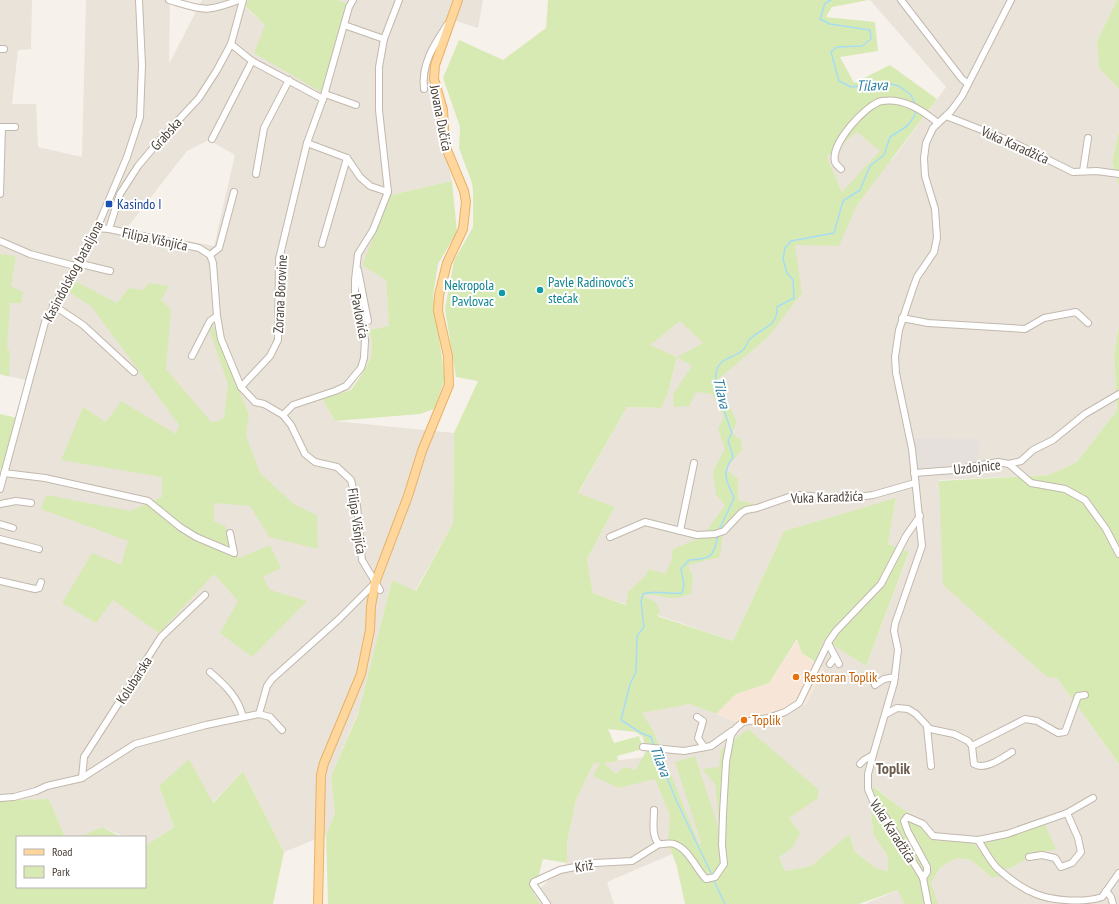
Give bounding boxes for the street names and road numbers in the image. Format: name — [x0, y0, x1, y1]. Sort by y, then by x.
street label: Jovana Dučića — [426, 82, 456, 153]
street label: Grabska — [147, 114, 185, 154]
street label: Vuka Karadžića — [977, 122, 1052, 168]
street label: Kasindolskog bataljona — [39, 217, 107, 325]
street label: Filipa Višnjića — [121, 223, 189, 255]
street label: Zorana Borovine — [269, 254, 291, 334]
street label: Pavlovića — [347, 292, 373, 340]
street label: Uzdojnice — [953, 456, 1002, 478]
street label: Filipa Višnjića — [343, 487, 371, 555]
street label: Vuka Karadžića — [790, 487, 863, 507]
street label: Kolubarska — [112, 653, 156, 707]
street label: Vuka Karadžića — [865, 795, 920, 866]
street label: Križ — [573, 856, 595, 876]

